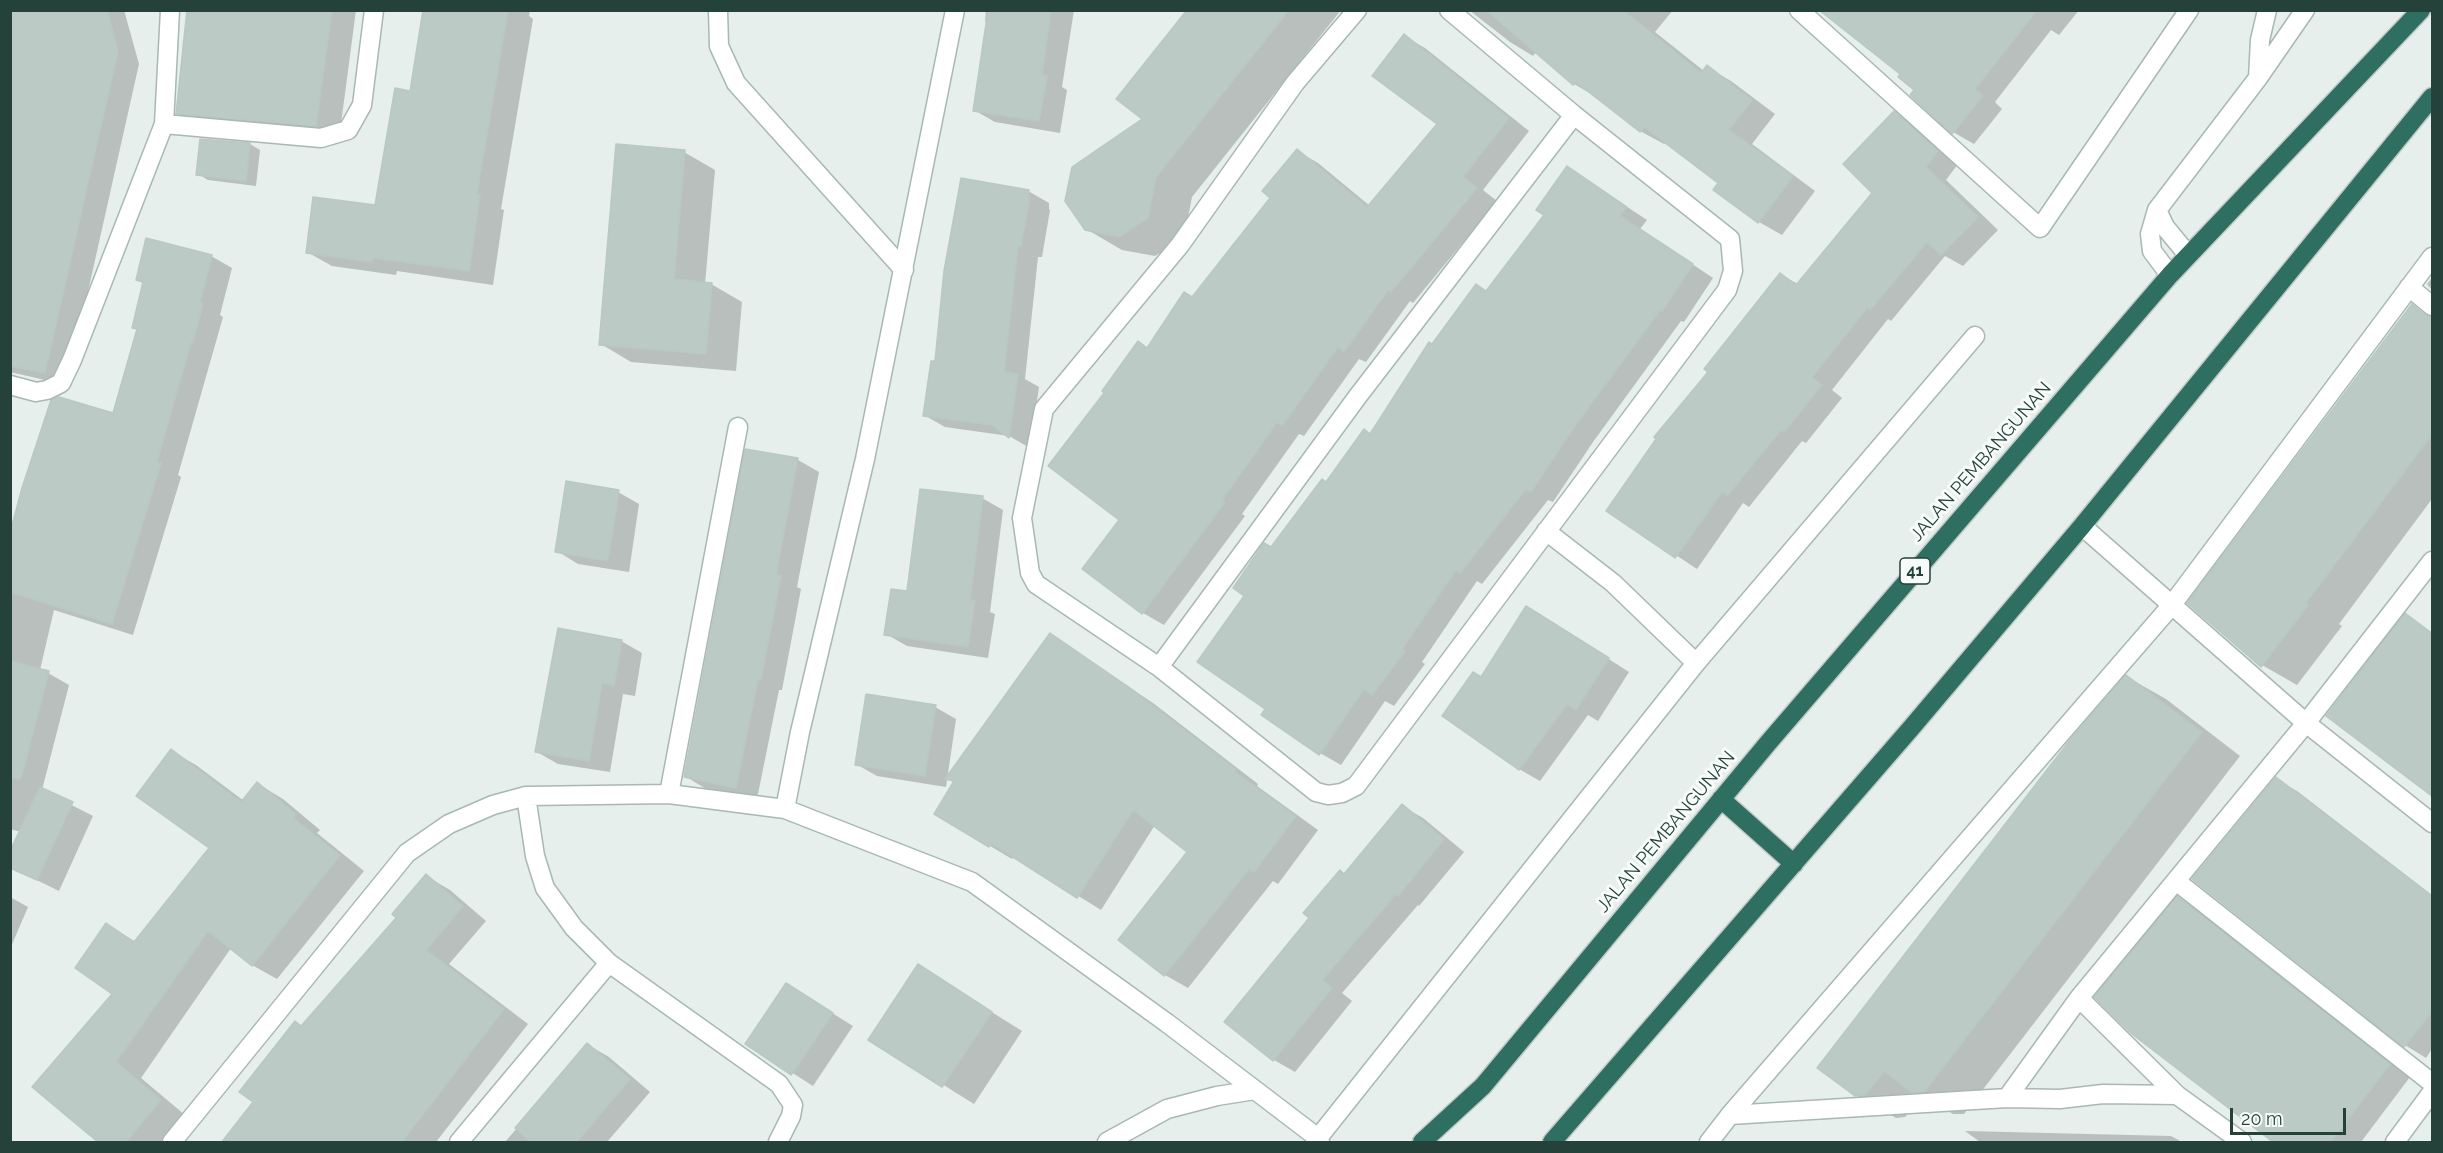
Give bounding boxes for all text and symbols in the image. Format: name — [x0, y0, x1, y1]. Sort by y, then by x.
street label: JALAN PEMBANGUNAN — [1906, 378, 2056, 546]
road number: 41 — [1900, 558, 1930, 584]
street label: JALAN PEMBANGUNAN — [1592, 747, 1740, 917]
scale bar — [2233, 1096, 2348, 1134]
text: 20 m — [2241, 1108, 2283, 1129]

